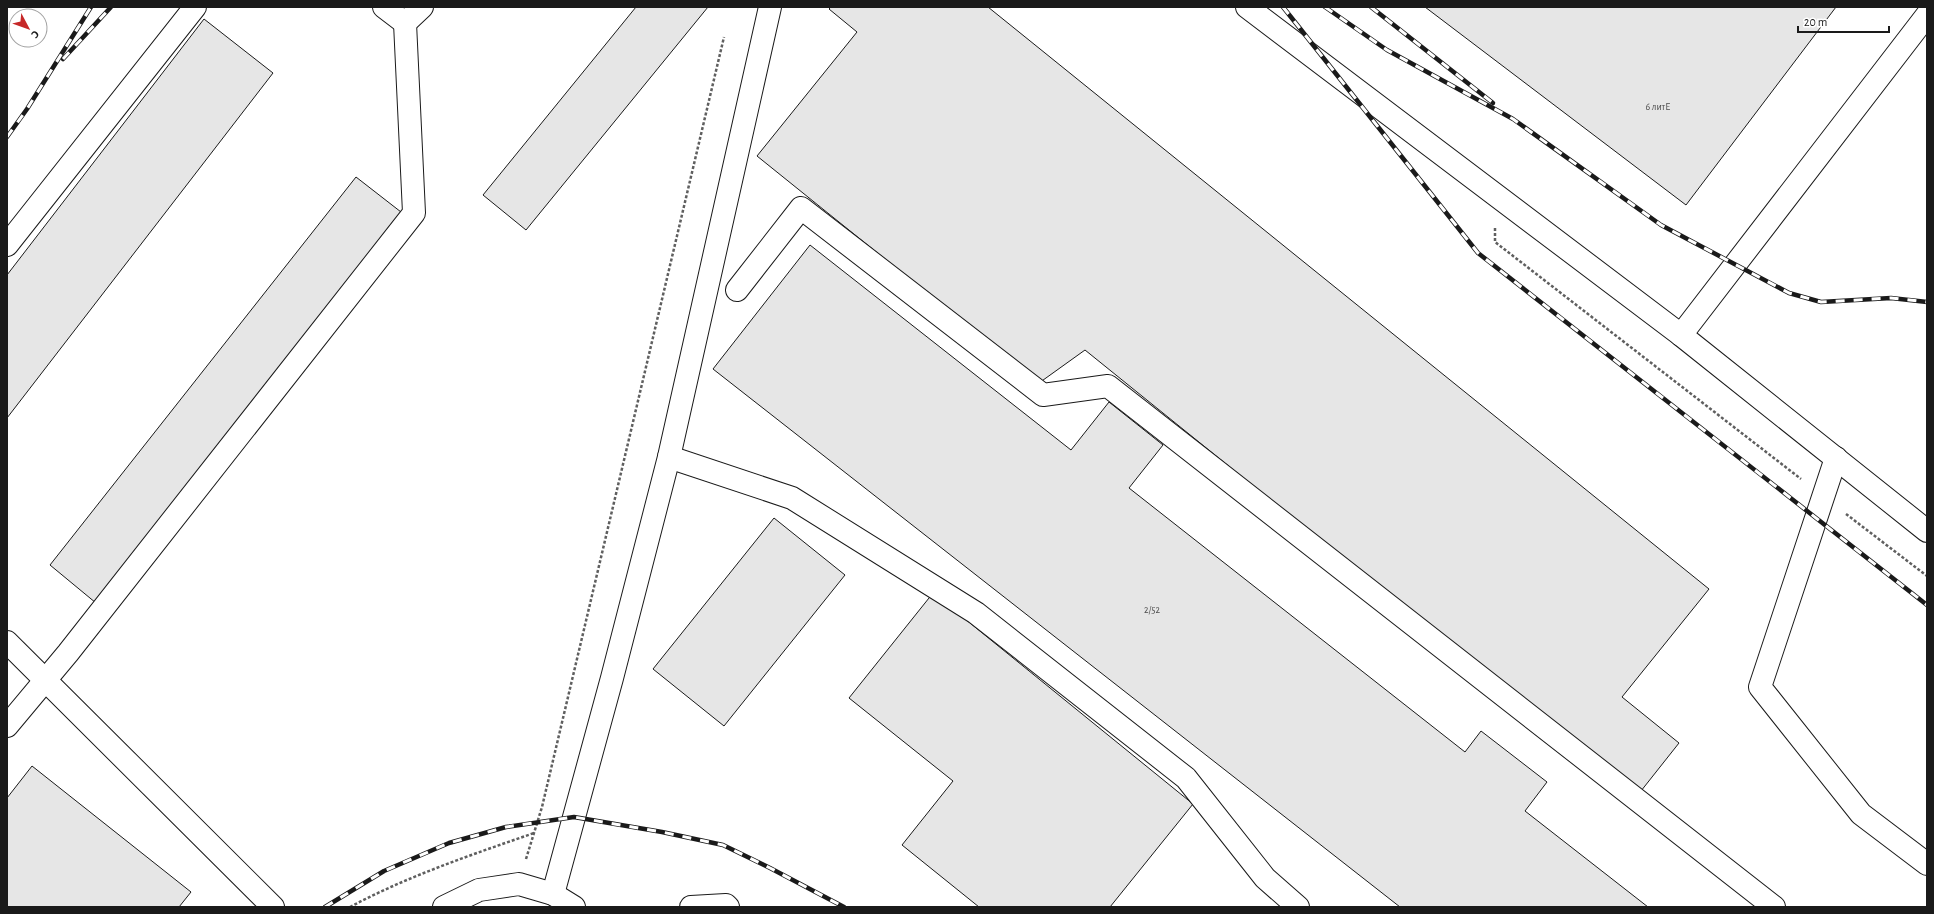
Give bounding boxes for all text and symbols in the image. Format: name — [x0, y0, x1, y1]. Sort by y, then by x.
north arrow — [8, 8, 48, 48]
scale bar — [1798, 8, 1889, 34]
text: 20 m — [1804, 16, 1827, 28]
text: С — [29, 28, 41, 40]
house number: 6 литЕ — [1646, 102, 1670, 112]
house number: 2/52 — [1144, 605, 1161, 615]

